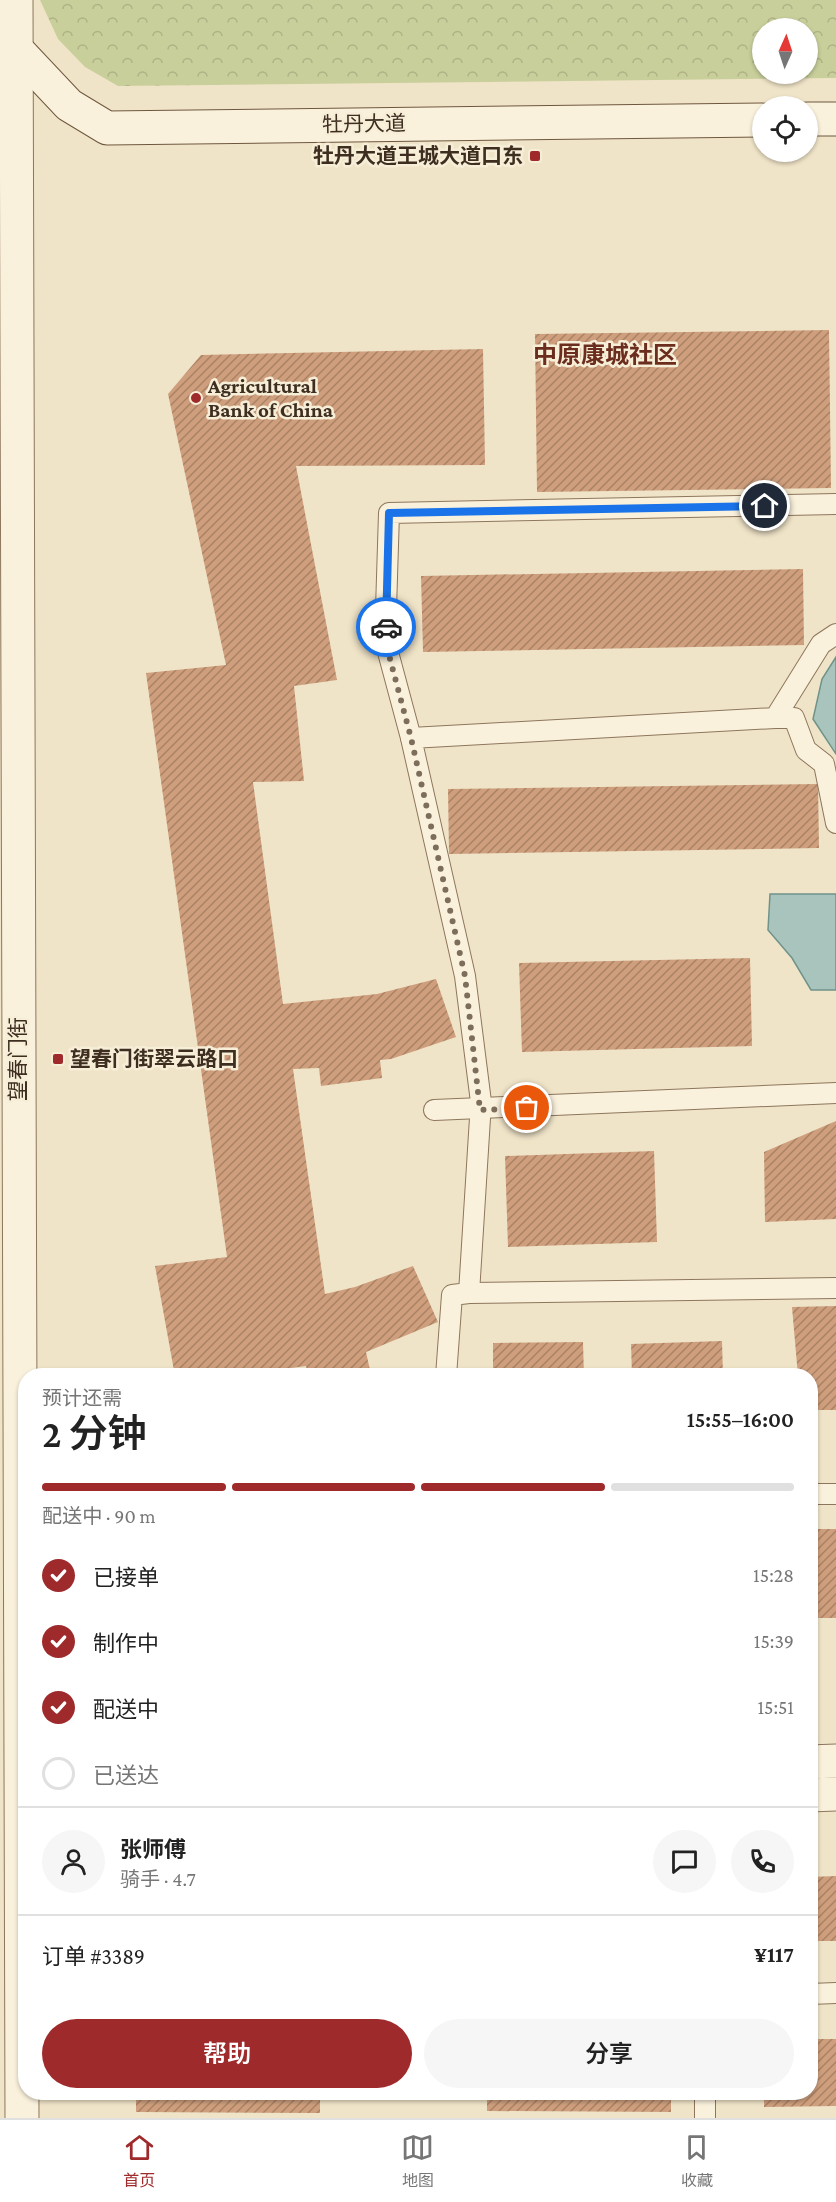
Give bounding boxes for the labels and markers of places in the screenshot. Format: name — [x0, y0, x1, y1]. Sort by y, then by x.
place label: 牡丹大道王城大道口东 — [313, 144, 523, 168]
marker: 牡丹大道王城大道口东 — [528, 149, 542, 163]
place label: Agricultural Bank of China — [207, 374, 334, 422]
marker: Agricultural Bank of China — [189, 391, 203, 405]
pin — [739, 480, 790, 531]
place label: 望春门街翠云路口 — [70, 1047, 238, 1071]
marker: 望春门街翠云路口 — [51, 1052, 65, 1066]
pin — [501, 1082, 552, 1133]

